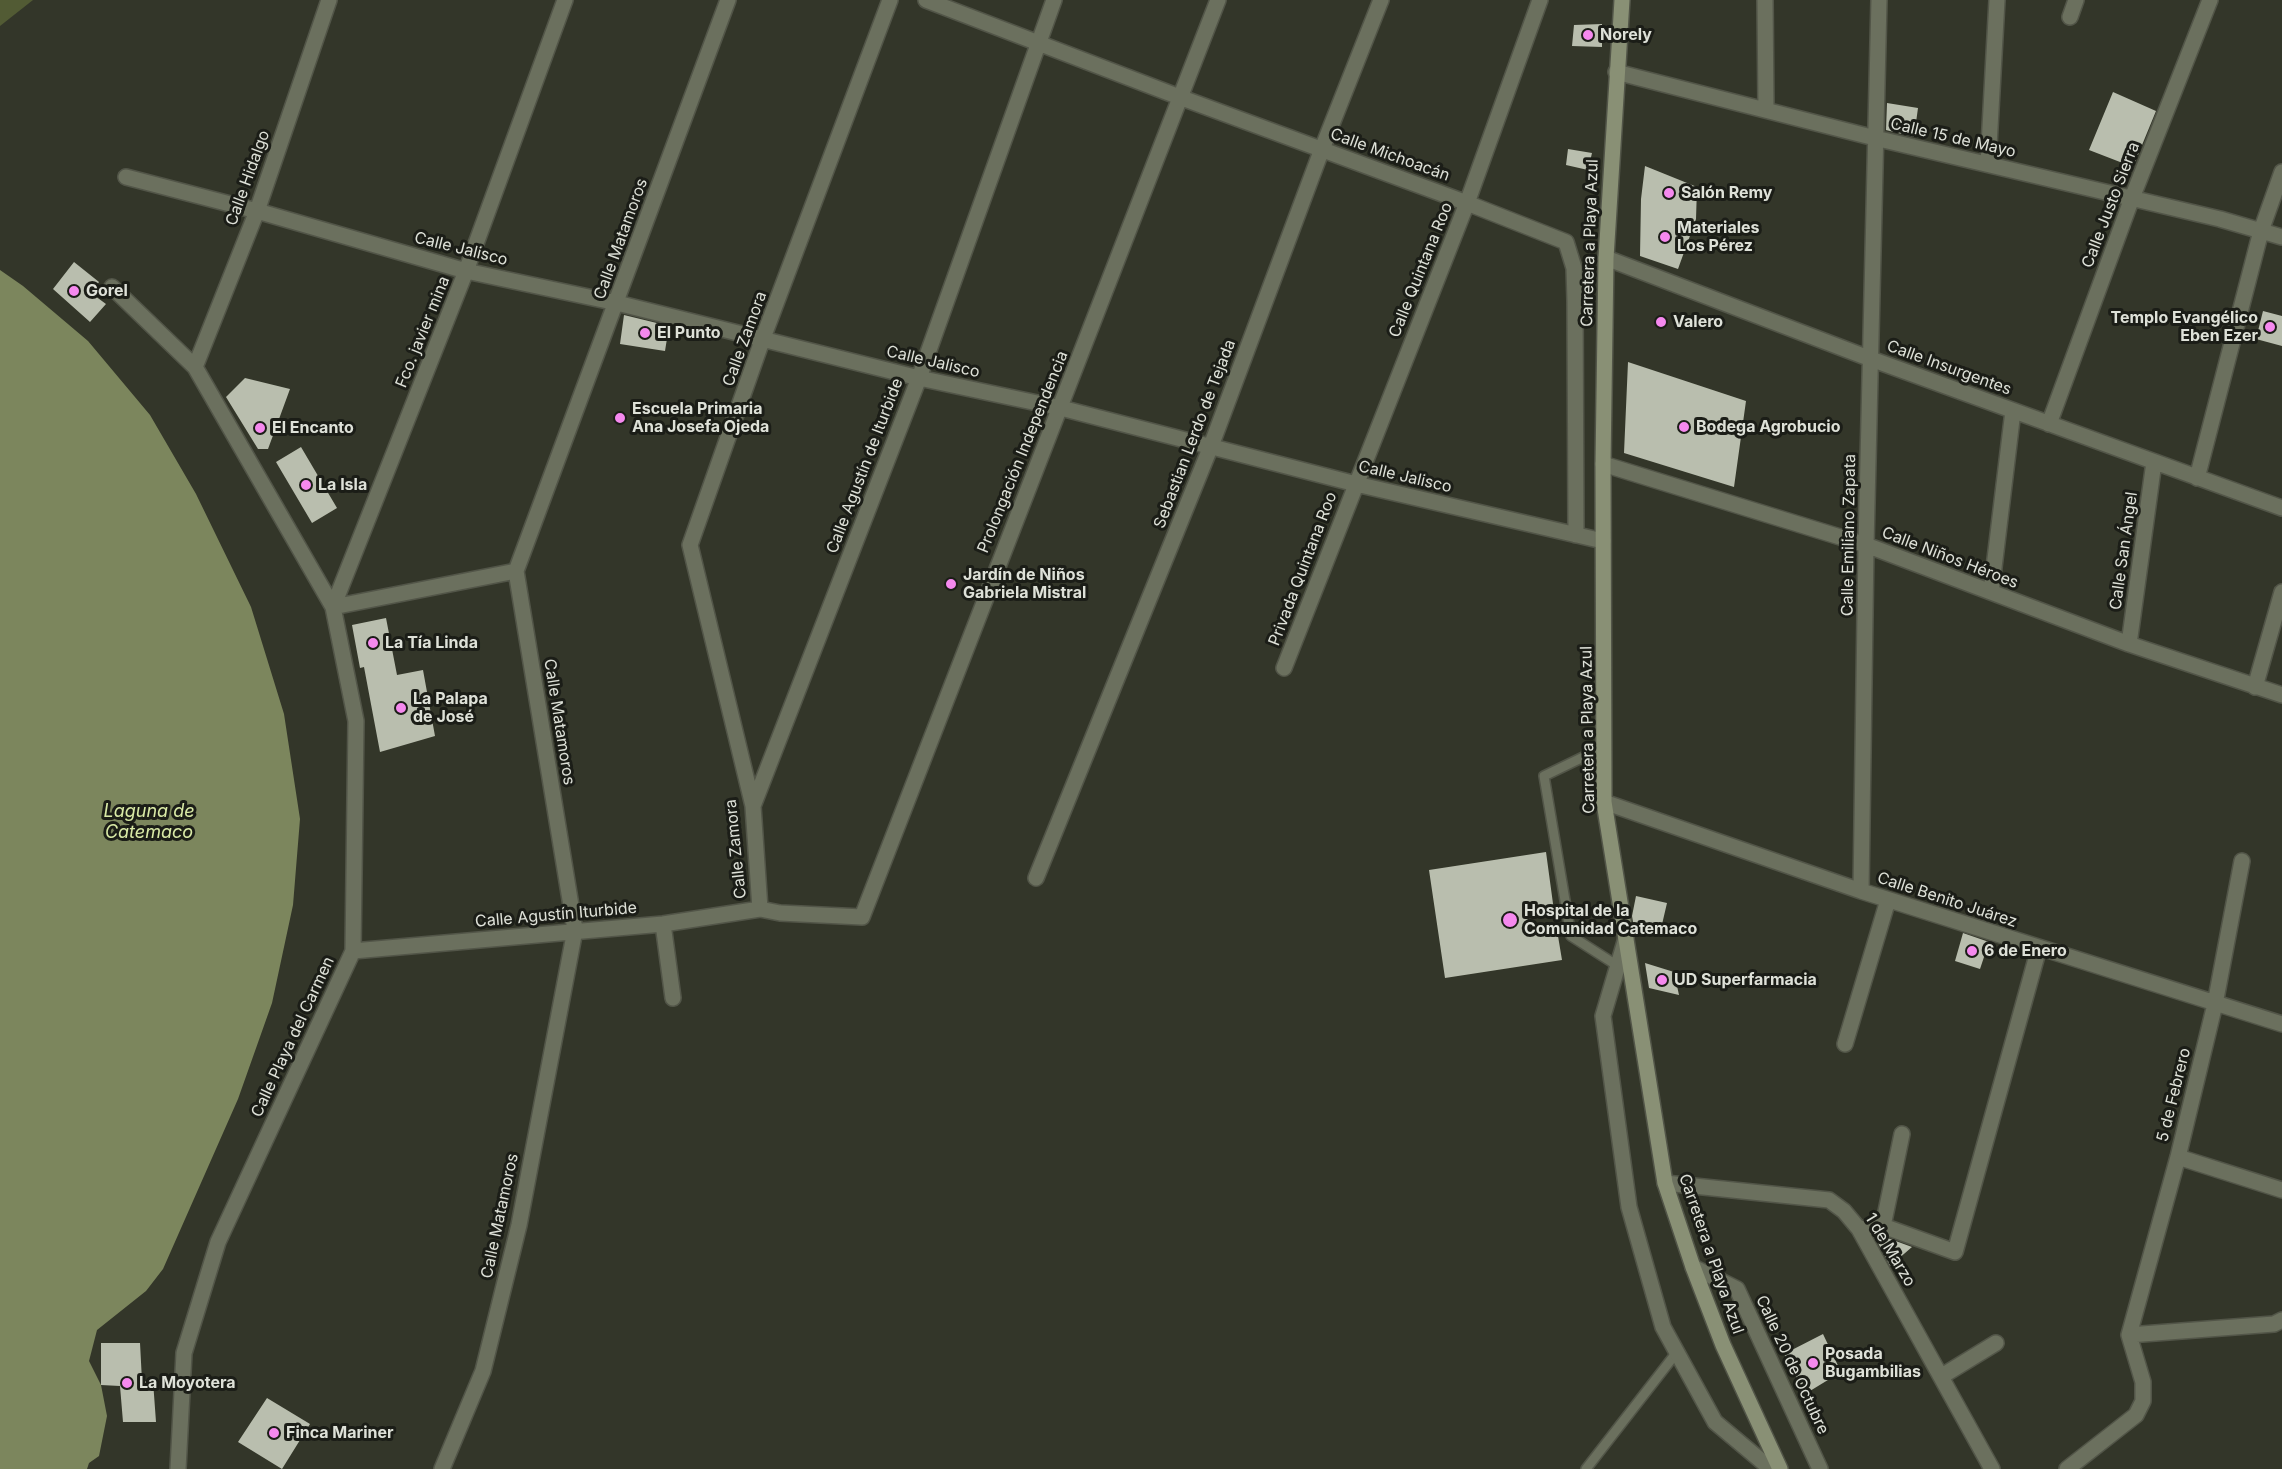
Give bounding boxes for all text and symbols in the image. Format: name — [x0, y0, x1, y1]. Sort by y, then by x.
place label: Norely — [1600, 25, 1652, 45]
marker: Norely — [1581, 28, 1595, 42]
street label: Calle 15 de Mayo — [1888, 114, 2018, 162]
street label: Calle Michoacán — [1328, 124, 1452, 186]
street label: Calle Hidalgo — [222, 128, 274, 228]
street label: Calle Justo Sierra — [2078, 139, 2144, 271]
street label: Carretera a Playa Azul — [1577, 159, 1603, 327]
street label: Calle Matamoros — [590, 176, 652, 302]
place label: Salón Remy — [1681, 183, 1772, 203]
marker: Salón Remy — [1662, 186, 1676, 200]
street label: Calle Quintana Roo — [1385, 200, 1457, 340]
place label: Materiales Los Pérez — [1677, 218, 1760, 256]
street label: Calle Jalisco — [412, 228, 510, 270]
marker: Materiales Los Pérez — [1658, 230, 1672, 244]
street label: Fco. javier mina — [392, 274, 454, 390]
place label: Gorel — [86, 281, 128, 301]
marker: Gorel — [67, 284, 81, 298]
street label: Calle Zamora — [719, 289, 771, 389]
place label: Templo Evangélico Eben Ezer — [2110, 308, 2258, 346]
place label: Valero — [1673, 312, 1723, 332]
marker: Valero — [1654, 315, 1668, 329]
marker: Templo Evangélico Eben Ezer — [2263, 320, 2277, 334]
place label: El Punto — [657, 323, 721, 343]
marker: El Punto — [638, 326, 652, 340]
street label: Sebastian Lerdo de Tejada — [1150, 337, 1240, 531]
street label: Calle Insurgentes — [1884, 337, 2014, 399]
street label: Calle Jalisco — [884, 342, 982, 382]
street label: Prolongación Independencia — [974, 348, 1072, 556]
street label: Calle Agustín de Iturbide — [823, 376, 907, 556]
place label: Escuela Primaria Ana Josefa Ojeda — [632, 399, 769, 437]
marker: Escuela Primaria Ana Josefa Ojeda — [613, 411, 627, 425]
place label: Bodega Agrobucio — [1696, 417, 1840, 437]
place label: El Encanto — [272, 418, 354, 438]
marker: Bodega Agrobucio — [1677, 420, 1691, 434]
marker: El Encanto — [253, 421, 267, 435]
street label: Calle Emiliano Zapata — [1838, 454, 1860, 616]
street label: Calle Jalisco — [1356, 457, 1454, 497]
place label: La Isla — [318, 475, 367, 495]
marker: La Isla — [299, 478, 313, 492]
street label: Privada Quintana Roo — [1265, 489, 1341, 649]
street label: Calle San Ángel — [2106, 491, 2142, 611]
street label: Calle Niños Héroes — [1879, 523, 2021, 593]
place label: Jardín de Niños Gabriela Mistral — [963, 565, 1086, 603]
marker: Jardín de Niños Gabriela Mistral — [944, 577, 958, 591]
place label: La Tía Linda — [385, 633, 478, 653]
marker: La Tía Linda — [366, 636, 380, 650]
street label: Carretera a Playa Azul — [1577, 646, 1599, 814]
street label: Calle Matamoros — [540, 658, 578, 786]
place label: La Palapa de José — [413, 689, 488, 727]
marker: La Palapa de José — [394, 701, 408, 715]
street label: Calle Zamora — [721, 798, 751, 900]
water label: Laguna de Catemaco — [103, 801, 195, 844]
street label: Calle Benito Juárez — [1875, 868, 2019, 932]
street label: Calle Agustín Iturbide — [474, 898, 638, 932]
place label: Hospital de la Comunidad Catemaco — [1524, 901, 1697, 939]
marker: Hospital de la Comunidad Catemaco — [1501, 911, 1519, 929]
place label: 6 de Enero — [1984, 941, 2067, 961]
marker: 6 de Enero — [1965, 944, 1979, 958]
street label: Calle Playa del Carmen — [247, 954, 339, 1120]
place label: UD Superfarmacia — [1674, 970, 1817, 990]
marker: UD Superfarmacia — [1655, 973, 1669, 987]
street label: 5 de Febrero — [2153, 1046, 2195, 1144]
street label: Calle Matamoros — [477, 1152, 523, 1280]
street label: Carretera a Playa Azul — [1675, 1172, 1747, 1336]
street label: 1 de Marzo — [1861, 1210, 1919, 1290]
street label: Calle 20 de Octubre — [1751, 1292, 1833, 1438]
place label: Posada Bugambilias — [1825, 1344, 1921, 1382]
marker: Posada Bugambilias — [1806, 1356, 1820, 1370]
place label: La Moyotera — [139, 1373, 236, 1393]
marker: La Moyotera — [120, 1376, 134, 1390]
place label: Finca Mariner — [286, 1423, 394, 1443]
marker: Finca Mariner — [267, 1426, 281, 1440]

